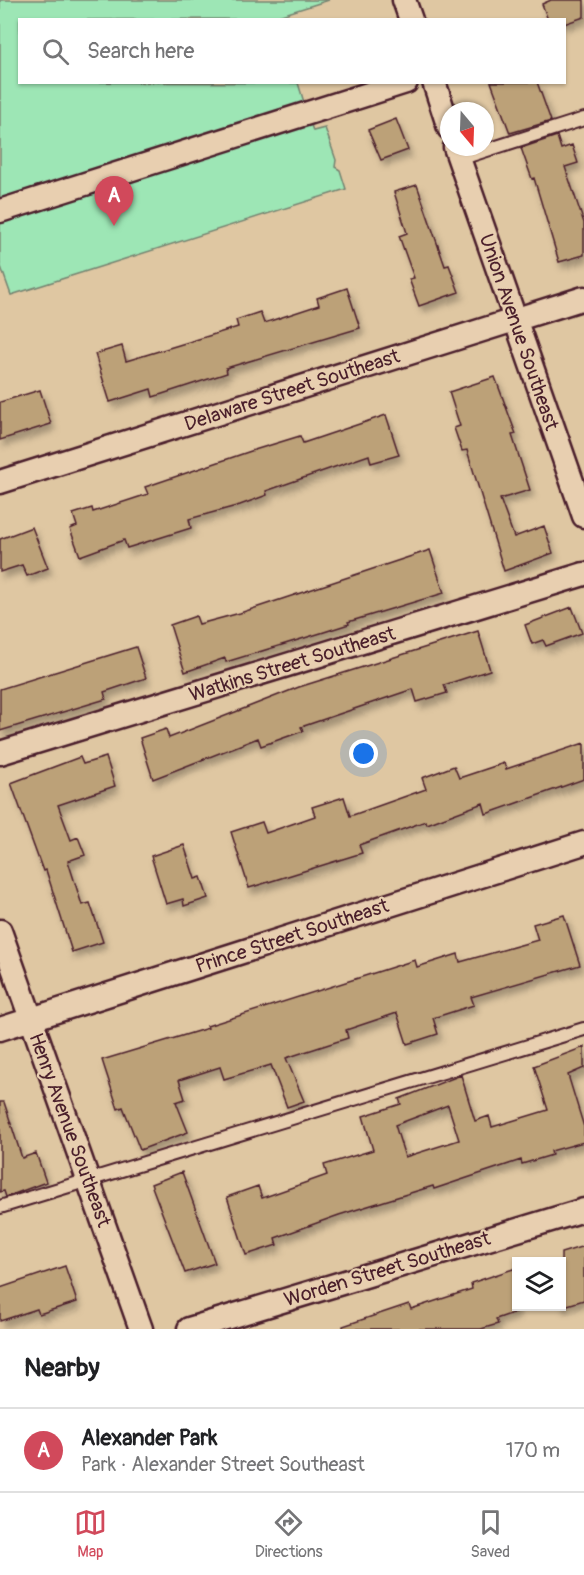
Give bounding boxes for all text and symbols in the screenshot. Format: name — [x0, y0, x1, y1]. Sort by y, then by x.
search box — [18, 18, 566, 84]
icon: search — [39, 35, 72, 68]
text: Search here — [87, 37, 194, 65]
north arrow — [440, 102, 494, 156]
pin: A — [94, 176, 134, 226]
street label: Union Avenue Southeast — [474, 230, 565, 434]
street label: Delaware Street Southeast — [181, 343, 404, 437]
street label: Watkins Street Southeast — [186, 620, 399, 707]
your location — [349, 739, 378, 768]
street label: Prince Street Southeast — [192, 893, 393, 979]
street label: Henry Avenue Southeast — [23, 1030, 117, 1231]
street label: Worden Street Southeast — [281, 1225, 494, 1312]
map controls — [512, 1257, 566, 1311]
button: layers — [512, 1257, 566, 1311]
text: Nearby — [24, 1352, 100, 1384]
text: Alexander Park — [81, 1424, 217, 1452]
text: A — [37, 1438, 50, 1463]
text: 170 m — [506, 1438, 560, 1463]
text: Park · Alexander Street Southeast — [81, 1452, 365, 1477]
tab: Map — [74, 1506, 107, 1562]
tab: Directions — [255, 1506, 323, 1562]
tab: Saved — [470, 1506, 510, 1562]

